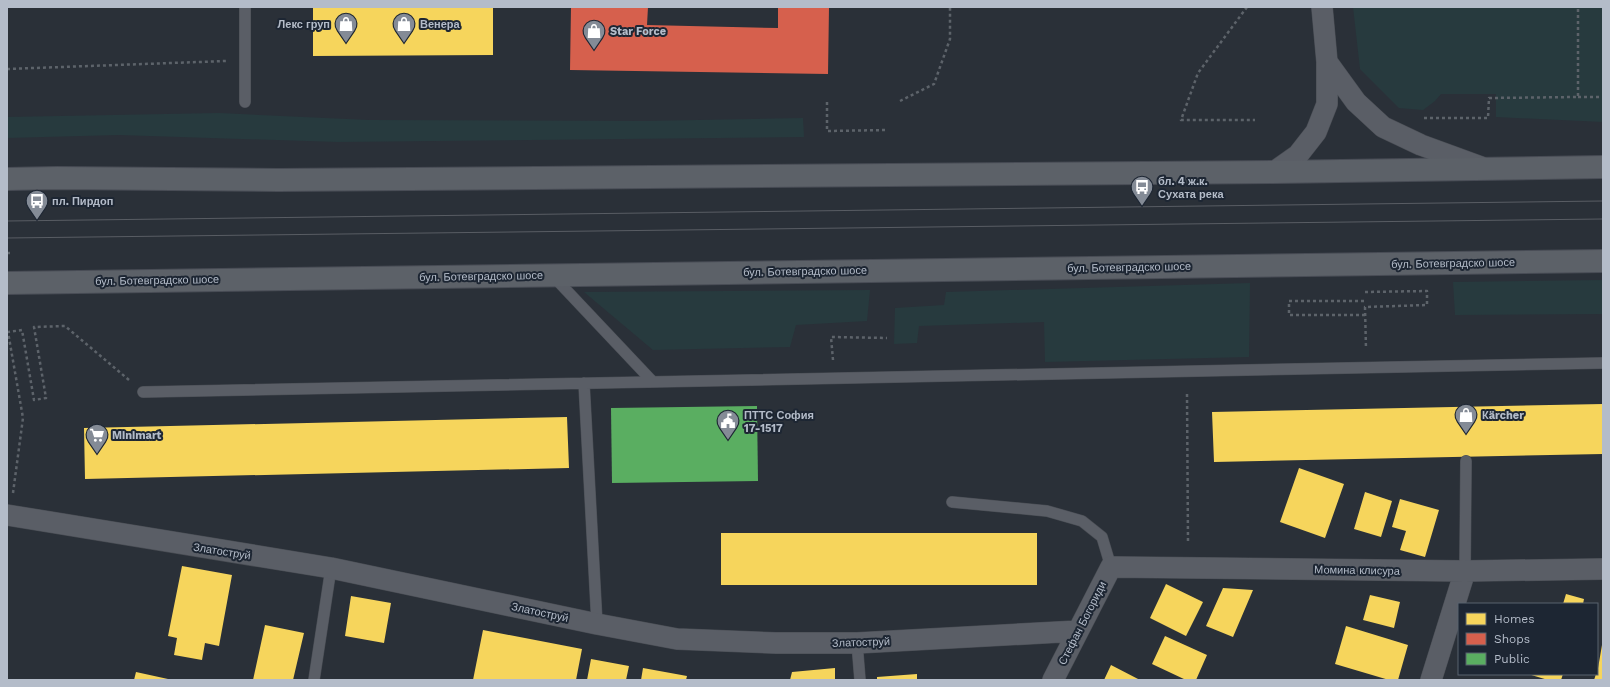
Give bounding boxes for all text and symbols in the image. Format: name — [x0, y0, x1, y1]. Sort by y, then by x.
shop icon: Лекс груп — [333, 11, 359, 44]
shop icon: Венера — [391, 11, 417, 44]
place label: Лекс груп — [278, 18, 330, 31]
place label: Венера — [420, 18, 461, 31]
shop icon: Star Force — [581, 18, 607, 51]
place label: Star Force — [610, 25, 666, 38]
bus stop icon: бл. 4 ж.к. Сухата река — [1129, 174, 1155, 207]
place label: бл. 4 ж.к. Сухата река — [1158, 175, 1224, 201]
bus stop icon: пл. Пирдоп — [24, 188, 50, 221]
place label: пл. Пирдоп — [52, 195, 113, 208]
street label: бул. Ботевградско шосе — [1391, 256, 1515, 271]
street label: бул. Ботевградско шосе — [1067, 260, 1191, 275]
street label: бул. Ботевградско шосе — [743, 264, 867, 279]
street label: бул. Ботевградско шосе — [419, 269, 543, 284]
street label: бул. Ботевградско шосе — [95, 273, 219, 288]
shop icon: Кärcher — [1453, 402, 1479, 435]
public building icon: ПТТС София 17-1517 — [715, 408, 741, 441]
place label: ПТТС София 17-1517 — [744, 409, 814, 435]
place label: Кärcher — [1482, 409, 1524, 422]
supermarket icon: Minimart — [84, 422, 110, 455]
place label: Minimart — [112, 429, 162, 442]
street label: Златоструй — [192, 541, 252, 562]
street label: Момина клисура — [1314, 563, 1401, 578]
street label: Стефан Богориди — [1056, 579, 1109, 667]
street label: Златоструй — [510, 600, 570, 625]
legend — [1458, 603, 1598, 675]
text: Homes — [1494, 612, 1535, 626]
text: Shops — [1494, 632, 1530, 646]
street label: Златоструй — [832, 635, 890, 650]
text: Public — [1494, 652, 1530, 666]

